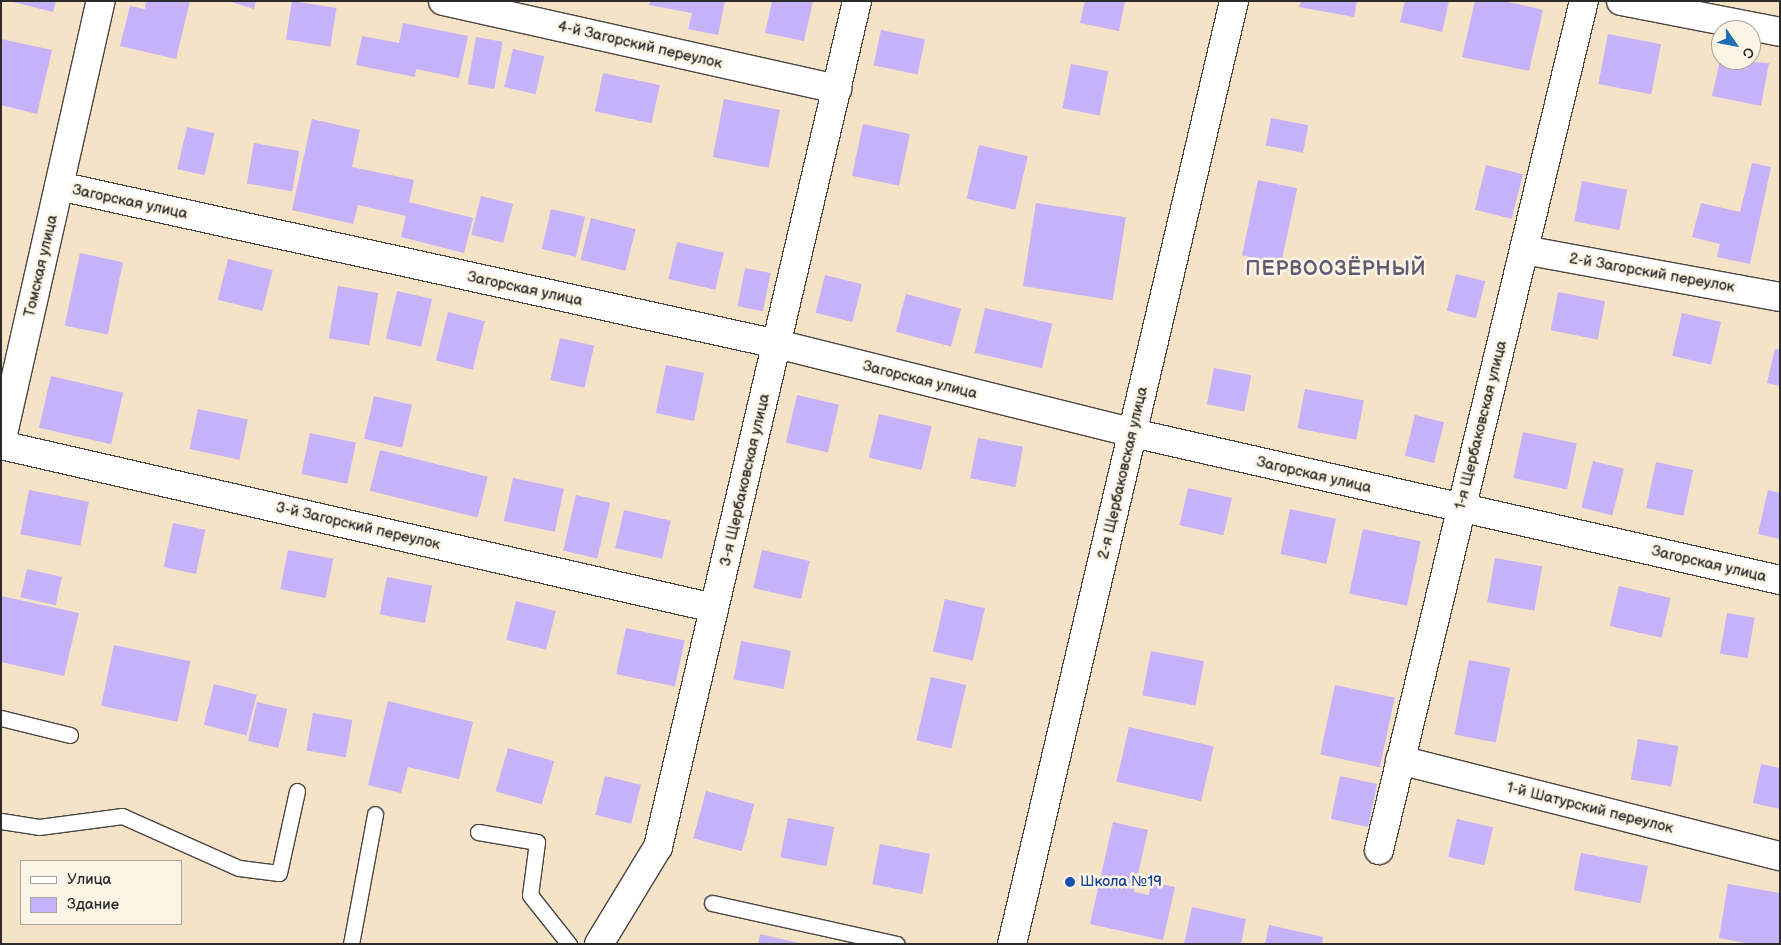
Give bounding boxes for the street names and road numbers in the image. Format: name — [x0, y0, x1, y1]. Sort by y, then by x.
street label: 4-й Загорский переулок — [556, 17, 724, 73]
street label: Загорская улица — [71, 181, 189, 223]
street label: Томская улица — [21, 213, 61, 319]
street label: 2-й Загорский переулок — [1568, 250, 1736, 296]
street label: Загорская улица — [466, 268, 584, 310]
street label: 1-я Щербаковская улица — [1451, 339, 1511, 511]
street label: Загорская улица — [861, 357, 979, 403]
street label: 2-я Щербаковская улица — [1094, 385, 1152, 561]
street label: 3-я Щербаковская улица — [716, 392, 774, 568]
street label: Загорская улица — [1255, 453, 1373, 497]
street label: 3-й Загорский переулок — [274, 498, 442, 554]
street label: Загорская улица — [1650, 542, 1768, 586]
street label: 1-й Шатурский переулок — [1505, 779, 1675, 837]

